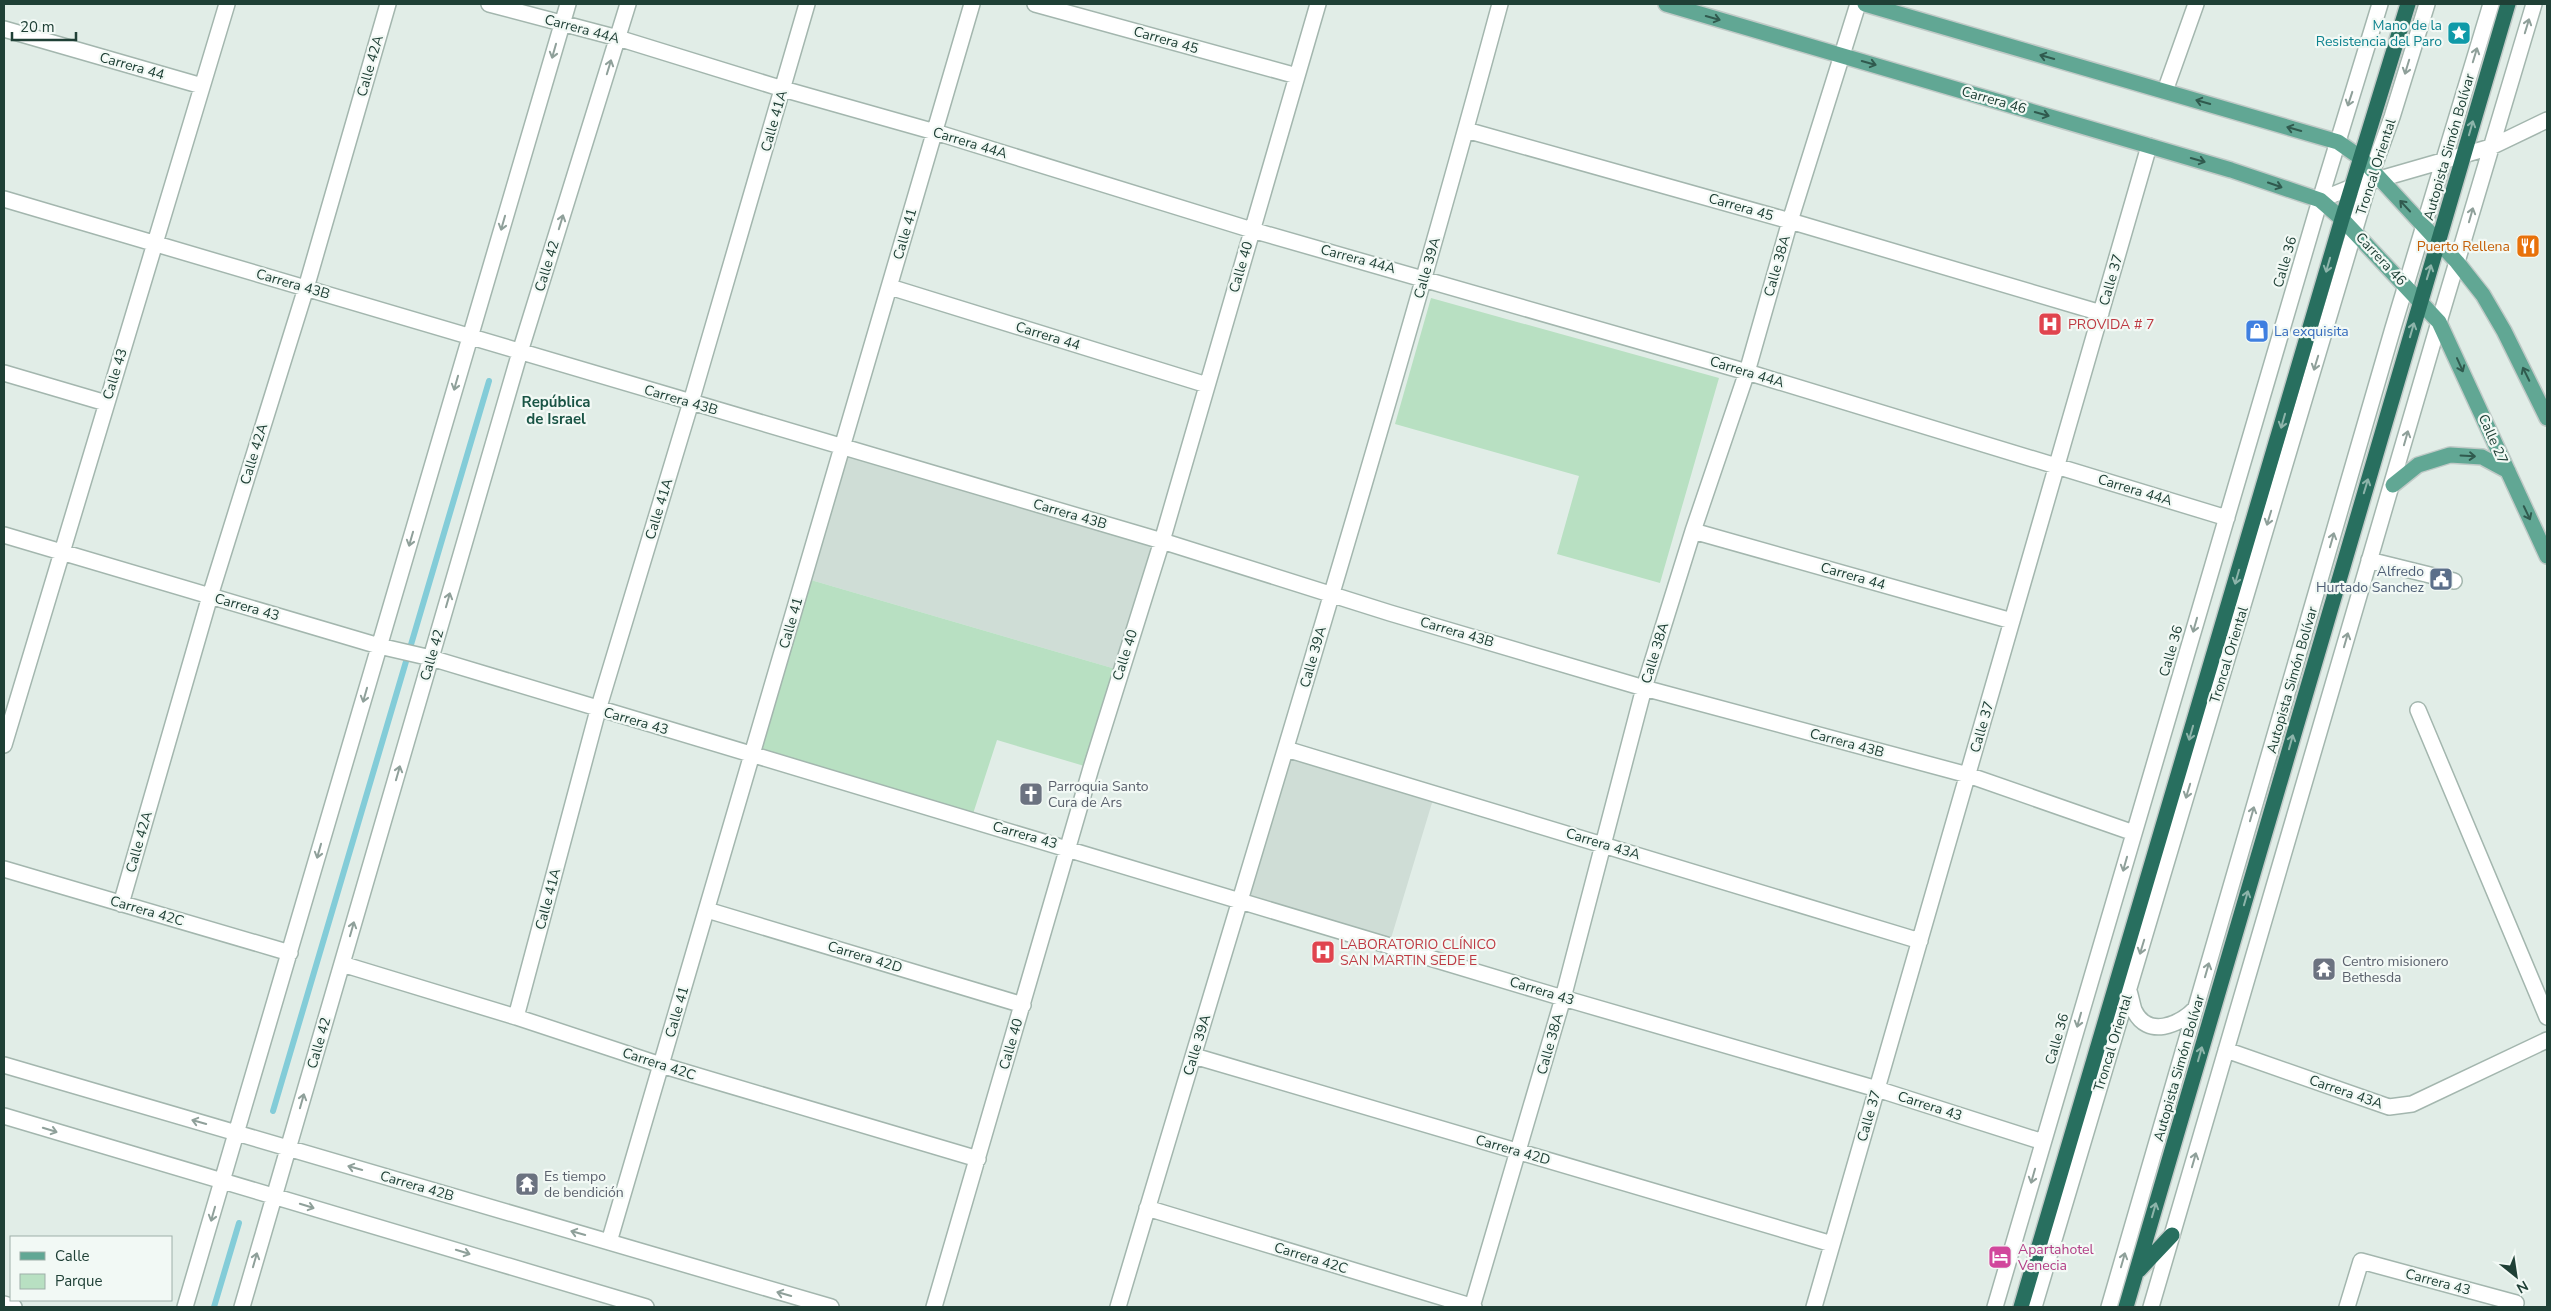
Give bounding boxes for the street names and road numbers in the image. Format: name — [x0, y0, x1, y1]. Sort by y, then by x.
street label: Carrera 44A — [542, 10, 622, 48]
street label: Carrera 45 — [1131, 22, 1201, 58]
street label: Calle 42A — [352, 33, 388, 99]
street label: Carrera 44 — [97, 48, 167, 84]
street label: Autopista Simón Bolívar — [2419, 71, 2479, 223]
street label: Carrera 46 — [1959, 82, 2029, 118]
street label: Calle 41A — [756, 88, 792, 154]
street label: Troncal Oriental — [2351, 115, 2401, 218]
street label: Carrera 44A — [930, 123, 1010, 163]
street label: Carrera 45 — [1706, 189, 1776, 225]
street label: Calle 41 — [889, 206, 921, 262]
street label: Carrera 46 — [2351, 228, 2411, 290]
street label: Calle 38A — [1759, 233, 1795, 299]
street label: Calle 36 — [2269, 234, 2301, 290]
street label: Calle 39A — [1409, 235, 1445, 301]
street label: Calle 42 — [530, 238, 564, 294]
street label: Calle 40 — [1225, 239, 1257, 295]
street label: Carrera 44A — [1318, 240, 1398, 278]
street label: Calle 37 — [2095, 252, 2127, 308]
street label: Carrera 43B — [254, 264, 332, 304]
street label: Carrera 44 — [1013, 317, 1083, 355]
street label: Calle 43 — [98, 346, 132, 402]
street label: Carrera 44A — [1707, 352, 1787, 392]
street label: Carrera 43B — [642, 380, 720, 420]
street label: Calle 27 — [2474, 411, 2512, 467]
street label: Calle 42A — [236, 421, 272, 487]
street label: Carrera 44A — [2095, 470, 2175, 510]
street label: Calle 41A — [641, 476, 677, 542]
street label: Carrera 43B — [1031, 494, 1109, 534]
street label: Carrera 44 — [1818, 558, 1888, 594]
street label: Carrera 43 — [212, 589, 282, 625]
street label: Calle 41 — [775, 595, 807, 651]
street label: Troncal Oriental — [2205, 603, 2253, 706]
street label: Autopista Simón Bolívar — [2262, 604, 2322, 756]
street label: Carrera 43B — [1418, 612, 1496, 652]
street label: Calle 38A — [1637, 620, 1673, 686]
street label: Calle 36 — [2155, 623, 2187, 679]
street label: Calle 39A — [1295, 624, 1331, 690]
street label: Calle 42 — [416, 627, 448, 683]
street label: Calle 40 — [1108, 627, 1142, 683]
street label: Calle 37 — [1966, 699, 1998, 755]
street label: Carrera 43 — [601, 703, 671, 739]
street label: Carrera 43B — [1808, 724, 1886, 762]
street label: Calle 42A — [121, 809, 157, 875]
street label: Carrera 43 — [990, 817, 1060, 853]
street label: Carrera 43A — [1563, 824, 1643, 864]
street label: Calle 41A — [531, 866, 565, 932]
street label: Carrera 42C — [108, 891, 186, 931]
street label: Carrera 42D — [825, 937, 905, 977]
street label: Carrera 43 — [1507, 972, 1577, 1010]
street label: Calle 41 — [661, 984, 693, 1040]
street label: Troncal Oriental — [2089, 991, 2137, 1094]
street label: Autopista Simón Bolívar — [2149, 992, 2209, 1144]
street label: Calle 38A — [1532, 1011, 1568, 1077]
street label: Calle 36 — [2041, 1011, 2073, 1067]
street label: Calle 39A — [1179, 1012, 1215, 1078]
street label: Calle 42 — [303, 1015, 335, 1071]
street label: Calle 40 — [995, 1016, 1027, 1072]
street label: Carrera 42C — [620, 1043, 698, 1085]
street label: Carrera 43A — [2307, 1070, 2385, 1114]
street label: Carrera 43 — [1895, 1087, 1965, 1125]
street label: Calle 37 — [1853, 1088, 1885, 1144]
street label: Carrera 42D — [1473, 1130, 1553, 1170]
street label: Carrera 42B — [378, 1166, 456, 1206]
street label: Carrera 42C — [1272, 1238, 1350, 1278]
street label: Carrera 43 — [2403, 1264, 2473, 1300]

